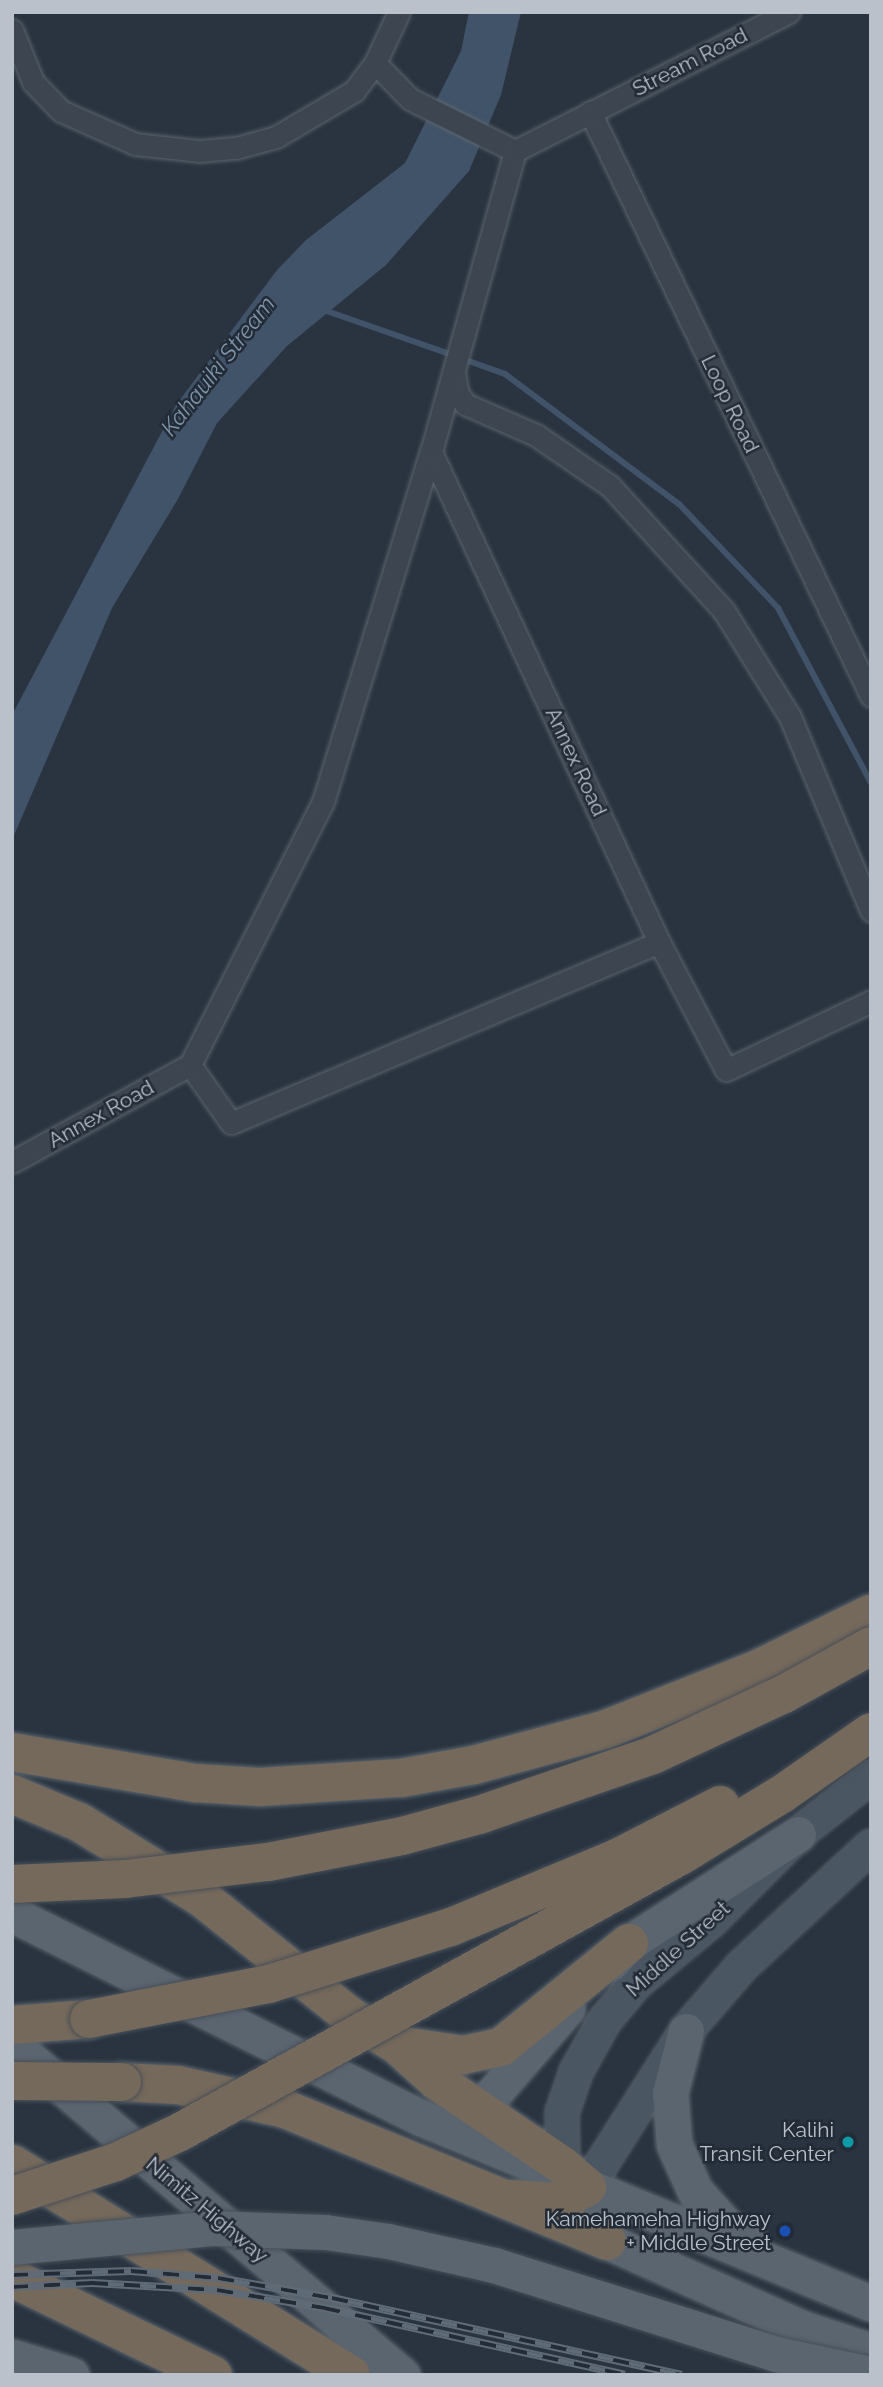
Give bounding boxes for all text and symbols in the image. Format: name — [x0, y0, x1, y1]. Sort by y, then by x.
street label: Stream Road — [628, 22, 752, 102]
water label: Kahauiki Stream — [155, 291, 281, 441]
street label: Loop Road — [696, 351, 764, 457]
street label: Annex Road — [540, 704, 612, 820]
street label: Annex Road — [44, 1075, 158, 1153]
street label: Middle Street — [621, 1896, 735, 2002]
place label: Kalihi Transit Center — [700, 2117, 834, 2167]
marker: Kalihi Transit Center — [840, 2134, 856, 2150]
street label: Nimitz Highway — [141, 2152, 273, 2268]
place label: Kamehameha Highway + Middle Street — [546, 2206, 771, 2256]
marker: Kamehameha Highway + Middle Street — [777, 2223, 793, 2239]

